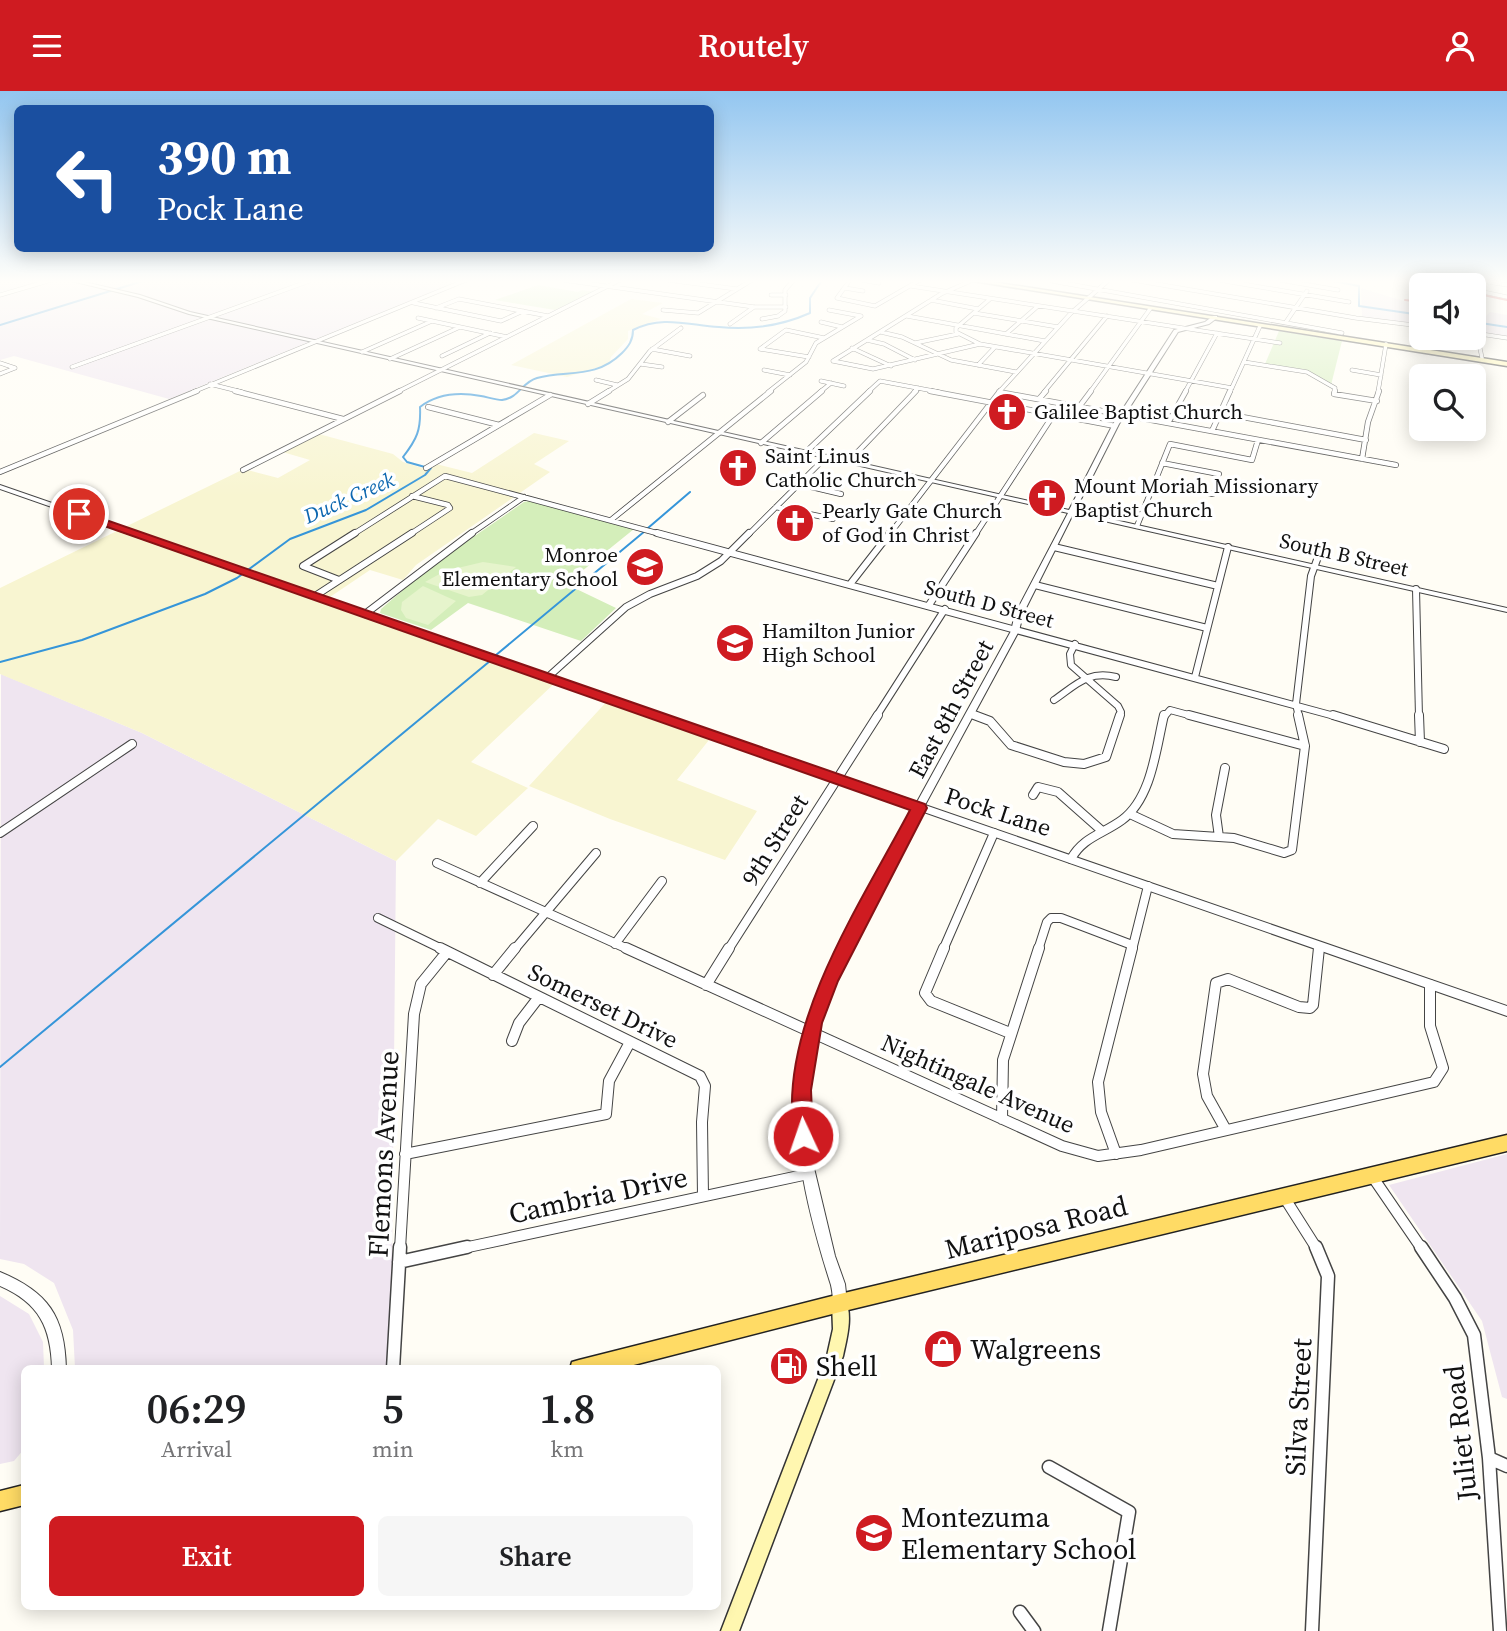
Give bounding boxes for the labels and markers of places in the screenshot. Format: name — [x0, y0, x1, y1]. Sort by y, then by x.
church icon: Galilee Baptist Church — [986, 391, 1028, 433]
place label: Galilee Baptist Church — [1034, 397, 1243, 426]
place label: Saint Linus Catholic Church — [765, 441, 917, 494]
church icon: Saint Linus Catholic Church — [717, 447, 759, 489]
place label: Mount Moriah Missionary Baptist Church — [1074, 471, 1318, 524]
church icon: Mount Moriah Missionary Baptist Church — [1026, 477, 1068, 519]
pin — [49, 484, 109, 544]
place label: Pearly Gate Church of God in Christ — [822, 496, 1002, 549]
church icon: Pearly Gate Church of God in Christ — [774, 502, 816, 544]
place label: Monroe Elementary School — [441, 540, 618, 593]
school or university icon: Monroe Elementary School — [624, 546, 666, 588]
place label: Hamilton Junior High School — [762, 616, 915, 669]
school or university icon: Hamilton Junior High School — [714, 622, 756, 664]
shop icon: Walgreens — [922, 1328, 964, 1370]
place label: Walgreens — [970, 1330, 1101, 1368]
fuel station icon: Shell — [768, 1345, 810, 1387]
place label: Shell — [816, 1347, 878, 1385]
place label: Montezuma Elementary School — [901, 1498, 1136, 1568]
school or university icon: Montezuma Elementary School — [853, 1512, 895, 1554]

